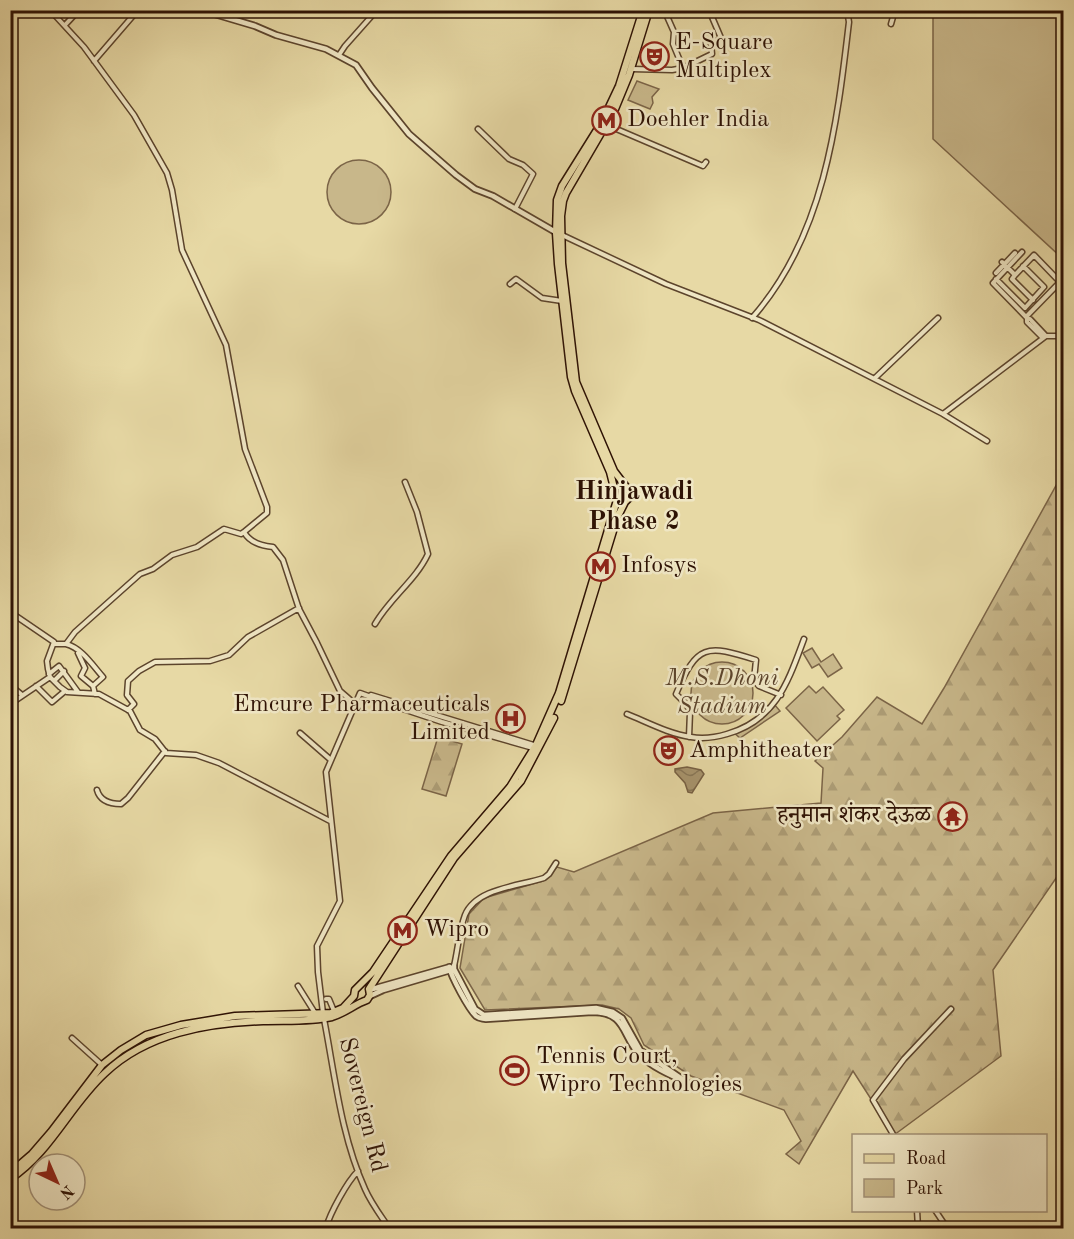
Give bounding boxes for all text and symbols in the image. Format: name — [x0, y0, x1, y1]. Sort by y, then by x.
place label: E-Square Multiplex — [675, 31, 773, 83]
theatre icon: E-Square Multiplex — [638, 41, 670, 73]
metro station icon: Doehler India — [590, 104, 622, 136]
place label: Doehler India — [627, 108, 769, 132]
district label: Hinjawadi Phase 2 — [575, 479, 693, 535]
metro station icon: Infosys — [584, 550, 616, 582]
place label: Infosys — [621, 554, 697, 578]
park label: M.S.Dhoni Stadium — [665, 667, 778, 719]
place label: Emcure Pharmaceuticals Limited — [233, 693, 490, 745]
hospital icon: Emcure Pharmaceuticals Limited — [495, 703, 527, 735]
theatre icon: Amphitheater — [652, 735, 684, 767]
place label: Amphitheater — [689, 739, 832, 763]
place label: हनुमान शंकर देऊळ — [776, 800, 932, 829]
temple icon: हनुमान शंकर देऊळ — [936, 800, 968, 832]
metro station icon: Wipro — [387, 914, 419, 946]
place label: Wipro — [424, 918, 489, 942]
street label: Sovereign Rd — [334, 1035, 390, 1175]
place label: Tennis Court, Wipro Technologies — [536, 1045, 742, 1097]
sports icon: Tennis Court, Wipro Technologies — [499, 1055, 531, 1087]
legend — [852, 1134, 1047, 1212]
text: Road — [906, 1150, 946, 1168]
north arrow — [27, 1152, 87, 1212]
text: Park — [906, 1180, 943, 1198]
text: N — [56, 1181, 76, 1202]

